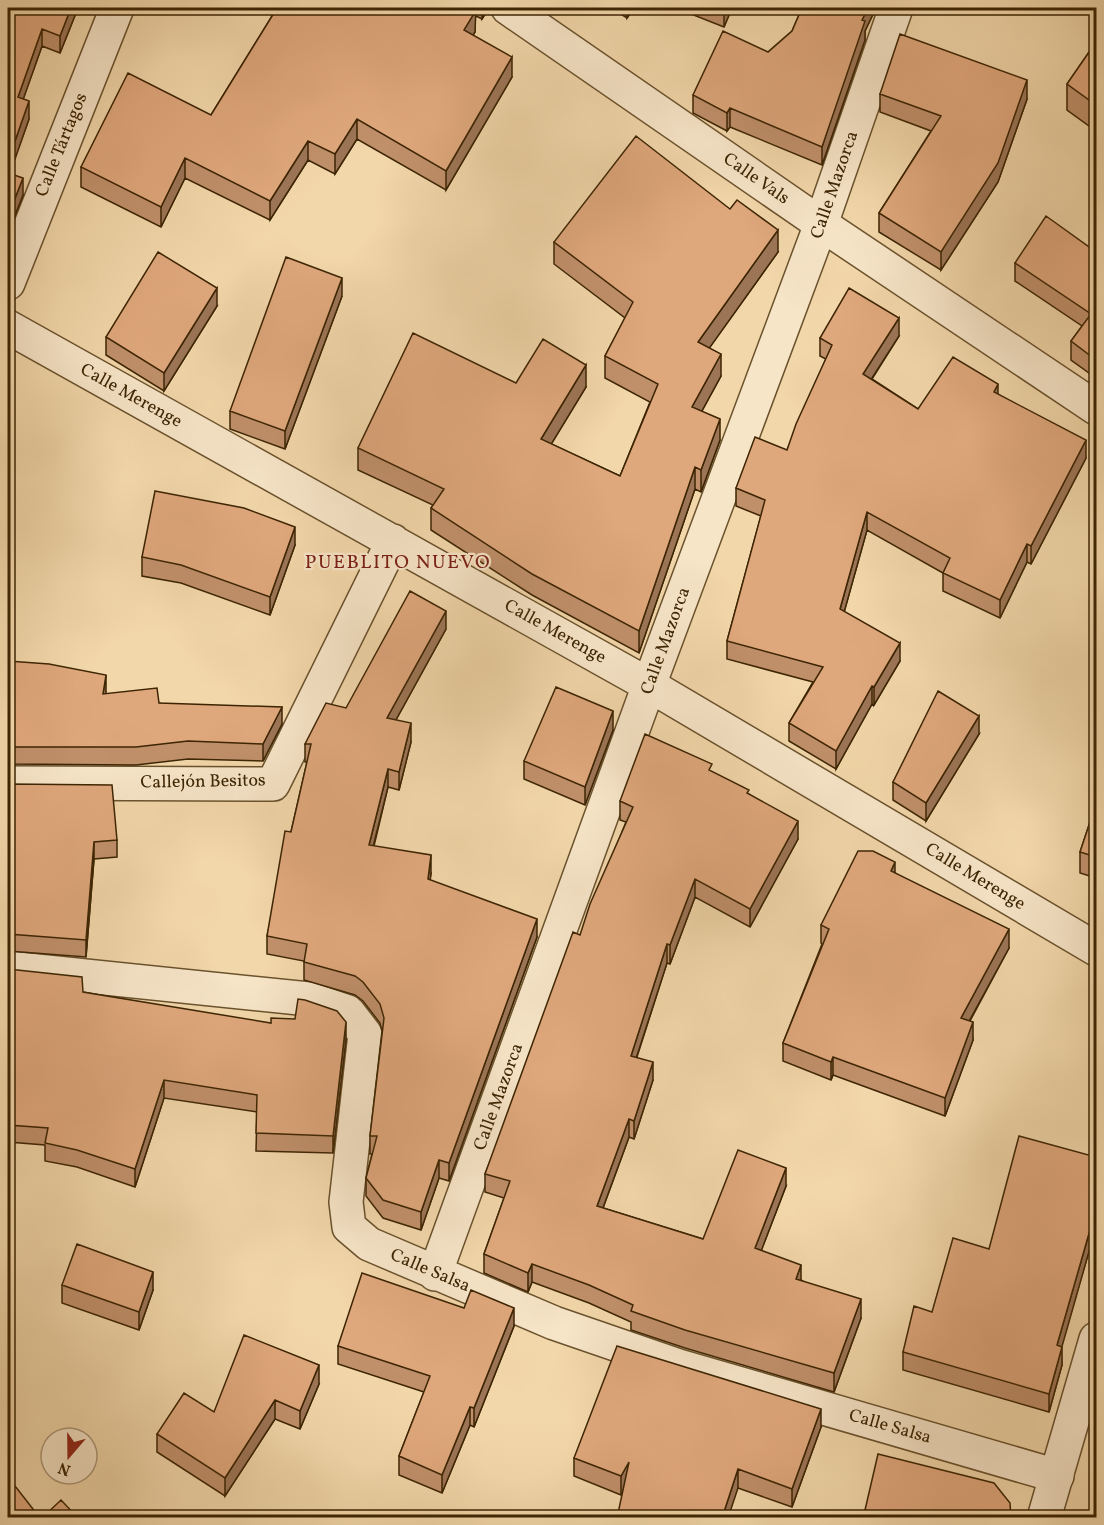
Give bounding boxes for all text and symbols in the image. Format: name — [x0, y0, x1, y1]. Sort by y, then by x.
street label: Calle Tártagos — [30, 89, 94, 201]
street label: Calle Mazorca — [805, 128, 865, 242]
street label: Calle Vals — [718, 147, 794, 211]
street label: Calle Merenge — [75, 358, 187, 434]
district label: PUEBLITO NUEVO — [305, 549, 491, 577]
street label: Calle Mazorca — [635, 584, 697, 698]
street label: Calle Merenge — [499, 594, 611, 670]
street label: Callejón Besitos — [140, 768, 266, 796]
street label: Calle Merenge — [920, 837, 1030, 917]
street label: Calle Mazorca — [468, 1040, 530, 1154]
street label: Calle Salsa — [386, 1243, 474, 1299]
street label: Calle Salsa — [846, 1403, 934, 1451]
north arrow — [39, 1426, 99, 1486]
text: N — [55, 1456, 74, 1481]

